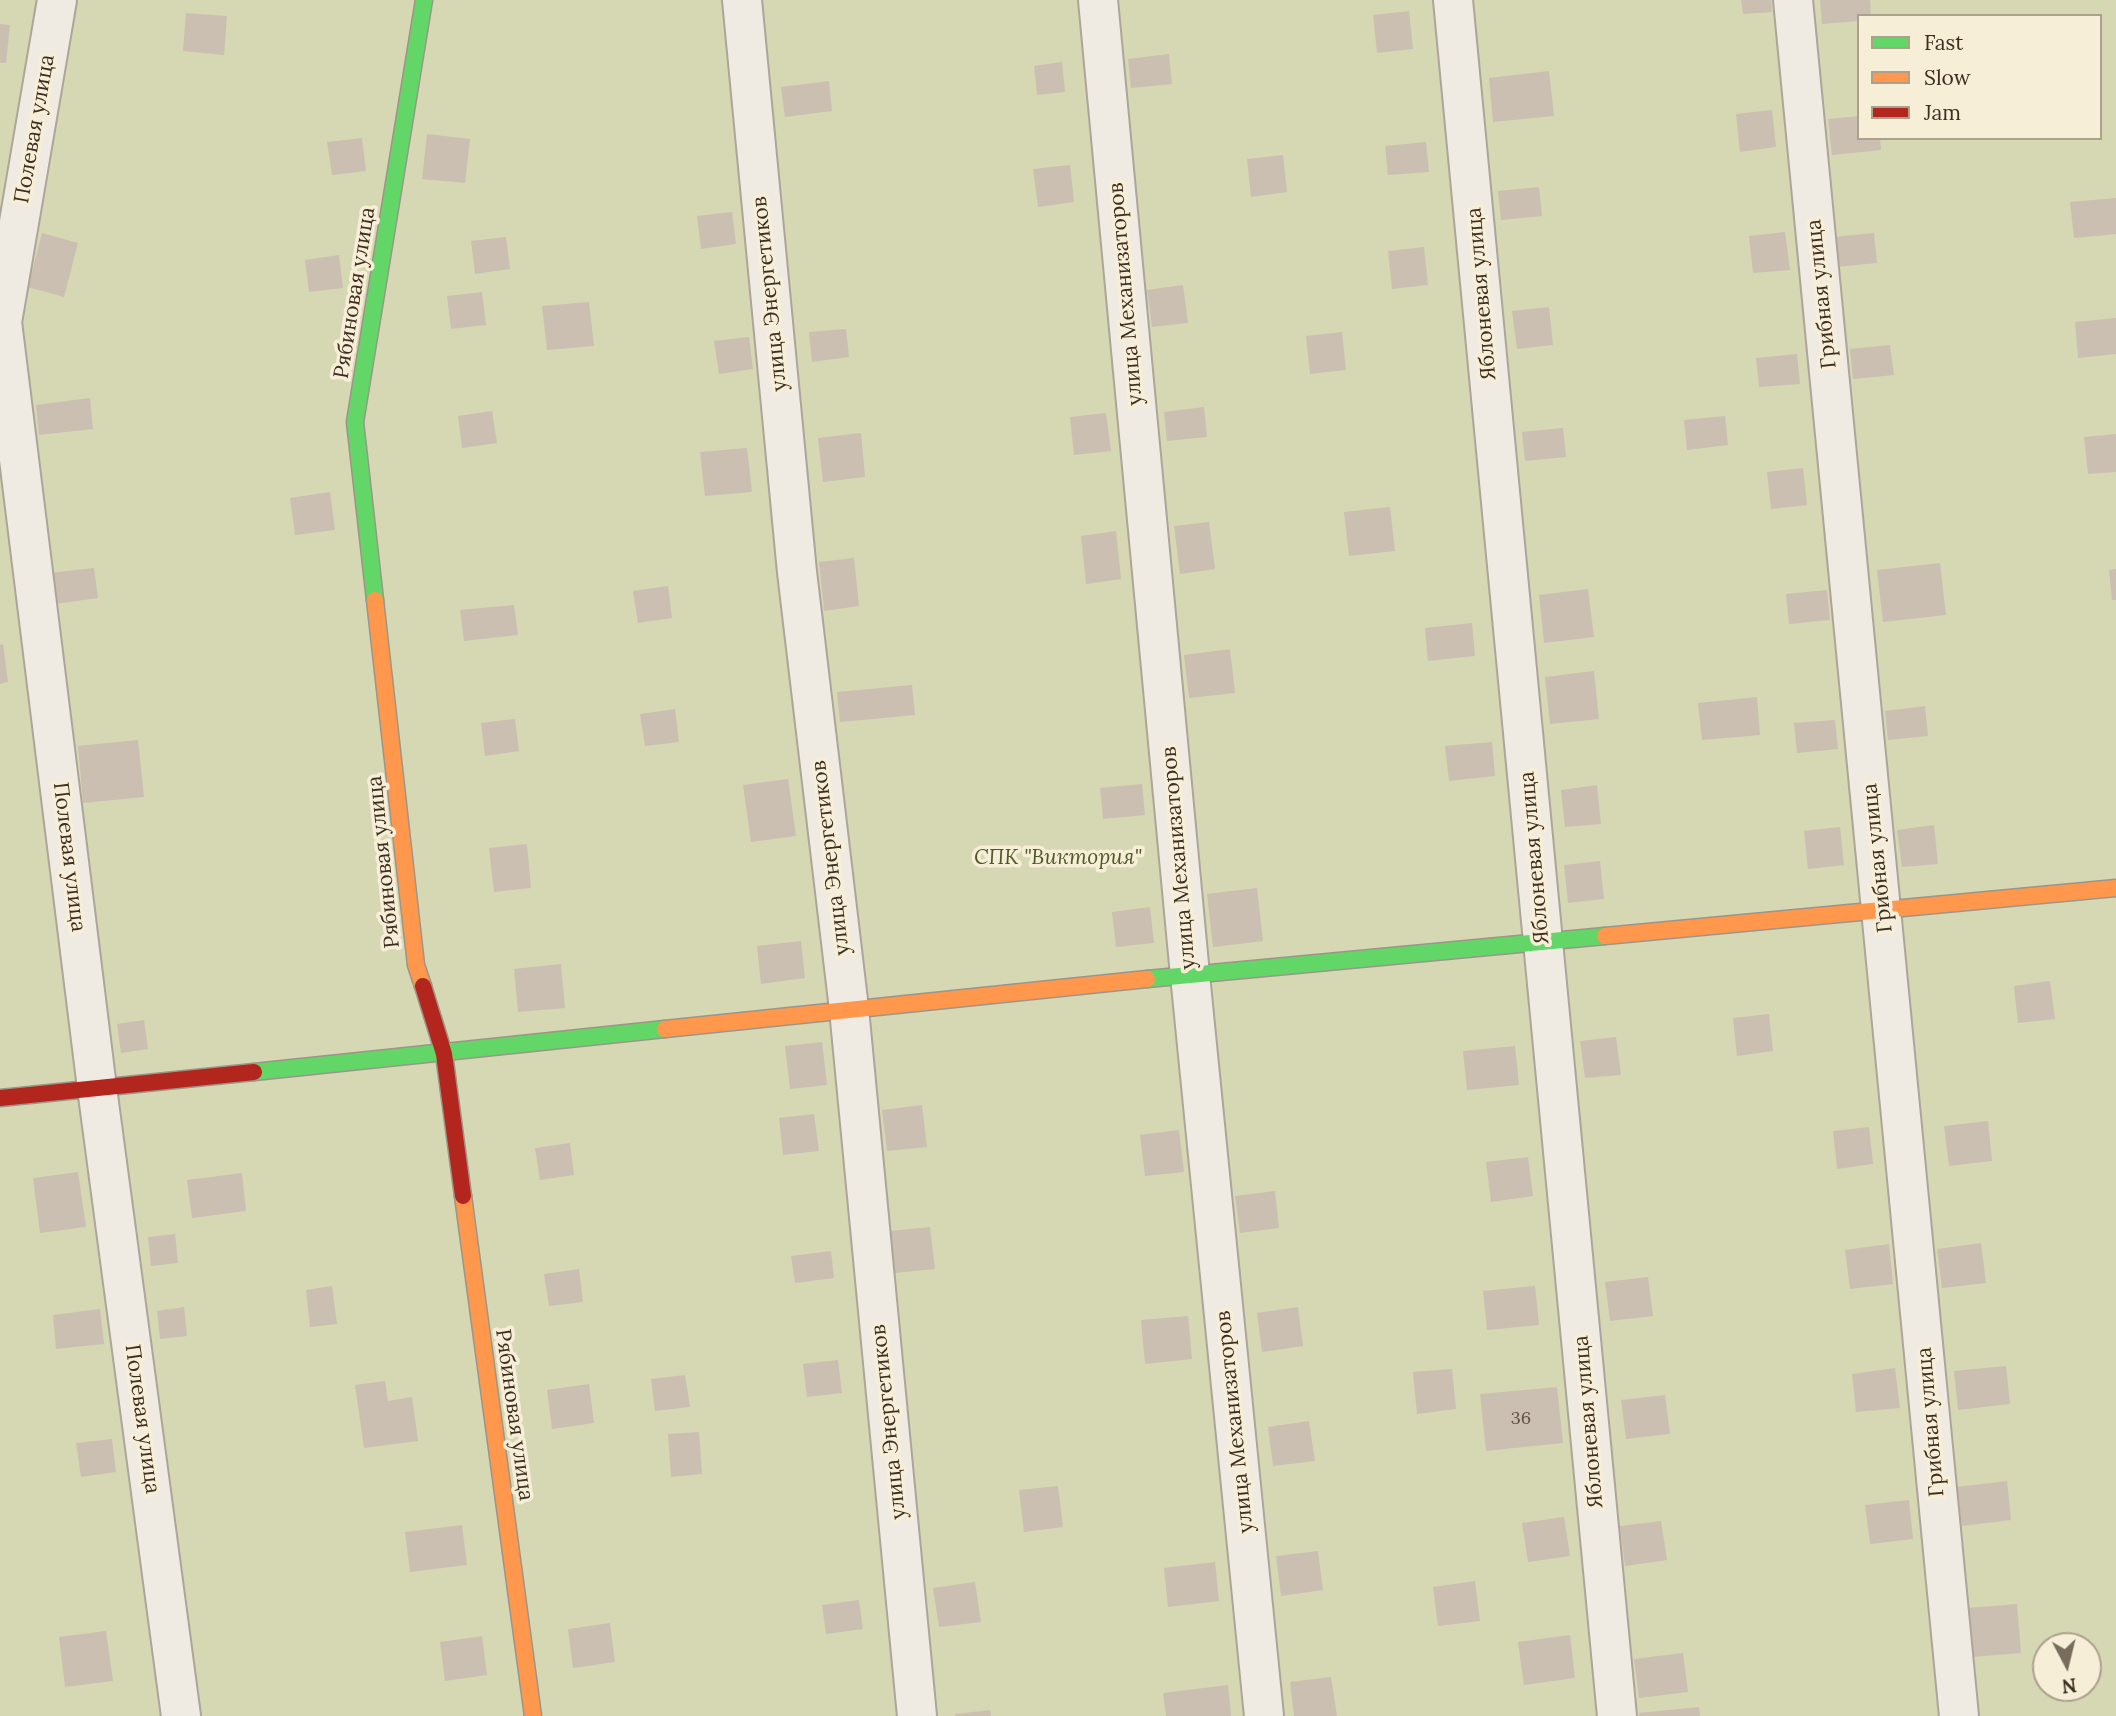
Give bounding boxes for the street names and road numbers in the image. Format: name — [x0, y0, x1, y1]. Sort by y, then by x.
street label: Полевая улица — [10, 53, 60, 205]
street label: улица Механизаторов — [1104, 181, 1148, 407]
street label: улица Энергетиков — [747, 195, 793, 393]
street label: Рябиновая улица — [329, 205, 381, 381]
street label: Яблоневая улица — [1462, 206, 1502, 382]
street label: Грибная улица — [1802, 218, 1842, 370]
street label: улица Механизаторов — [1157, 745, 1201, 971]
street label: улица Энергетиков — [807, 759, 855, 957]
street label: Яблоневая улица — [1515, 770, 1555, 946]
street label: Рябиновая улица — [362, 775, 406, 949]
street label: Полевая улица — [47, 781, 91, 933]
street label: Грибная улица — [1858, 782, 1898, 934]
street label: улица Механизаторов — [1211, 1309, 1259, 1535]
street label: улица Энергетиков — [866, 1323, 912, 1521]
street label: Рябиновая улица — [489, 1327, 539, 1503]
street label: Яблоневая улица — [1569, 1334, 1609, 1510]
street label: Полевая улица — [119, 1343, 165, 1495]
street label: Грибная улица — [1912, 1346, 1950, 1498]

